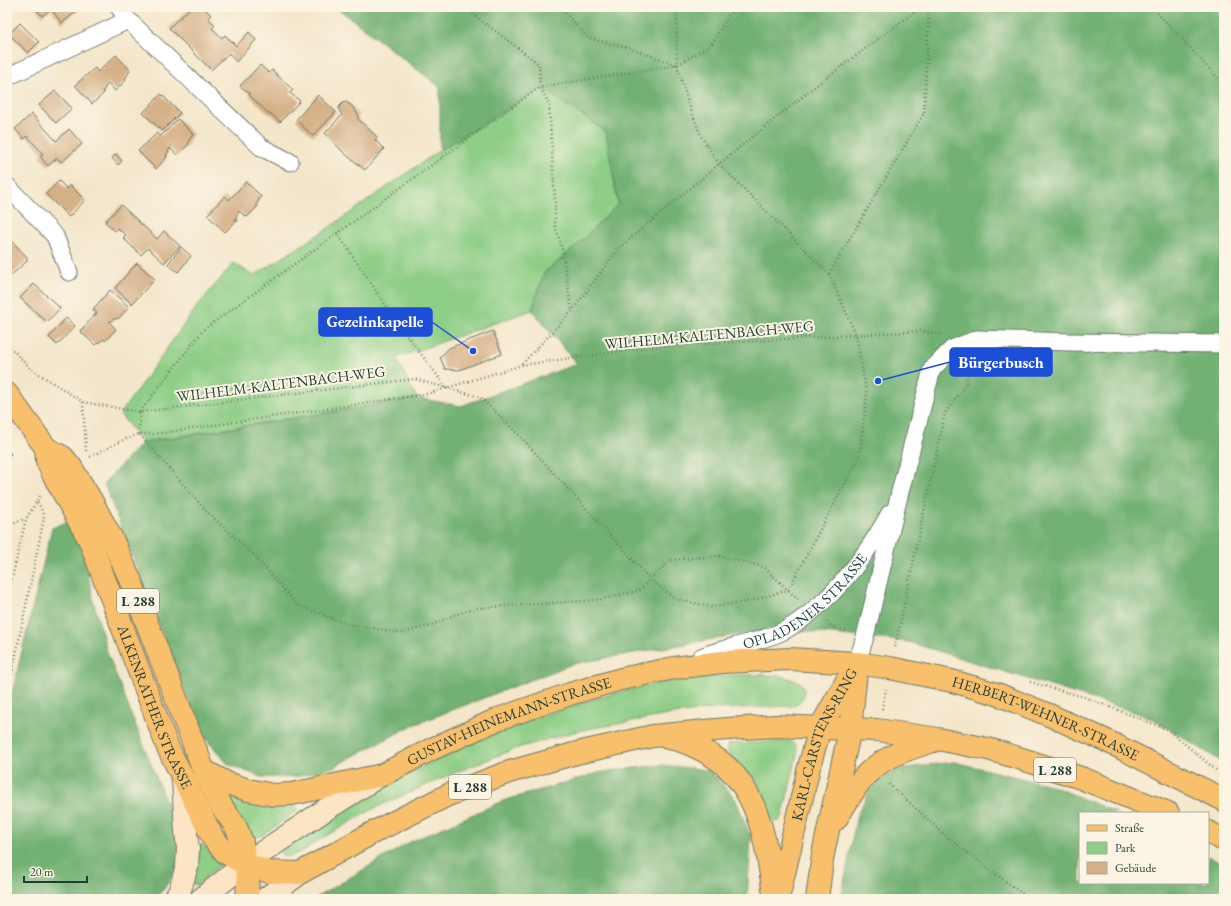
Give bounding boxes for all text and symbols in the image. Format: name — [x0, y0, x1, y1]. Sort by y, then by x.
callout: Gezelinkapelle — [319, 308, 432, 336]
text: Gezelinkapelle — [327, 311, 424, 332]
street label: WILHELM-KALTENBACH-WEG — [603, 316, 815, 353]
callout: Bürgerbusch — [950, 348, 1052, 376]
text: Bürgerbusch — [958, 352, 1044, 373]
street label: WILHELM-KALTENBACH-WEG — [175, 361, 387, 406]
street label: OPLADENER STRASSE — [741, 549, 871, 653]
road number: L 288 — [117, 589, 159, 613]
street label: ALKENRATHER STRASSE — [113, 621, 197, 792]
street label: KARL-CARSTENS-RING — [787, 664, 861, 823]
street label: GUSTAV-HEINEMANN-STRASSE — [403, 672, 614, 769]
street label: HERBERT-WEHNER-STRASSE — [950, 672, 1143, 765]
road number: L 288 — [1034, 758, 1076, 782]
road number: L 288 — [449, 775, 491, 799]
legend — [1079, 812, 1209, 884]
text: Straße — [1115, 820, 1144, 836]
text: Park — [1115, 840, 1136, 856]
scale bar — [24, 858, 87, 884]
text: Gebäude — [1115, 860, 1157, 876]
text: 20 m — [30, 864, 54, 880]

